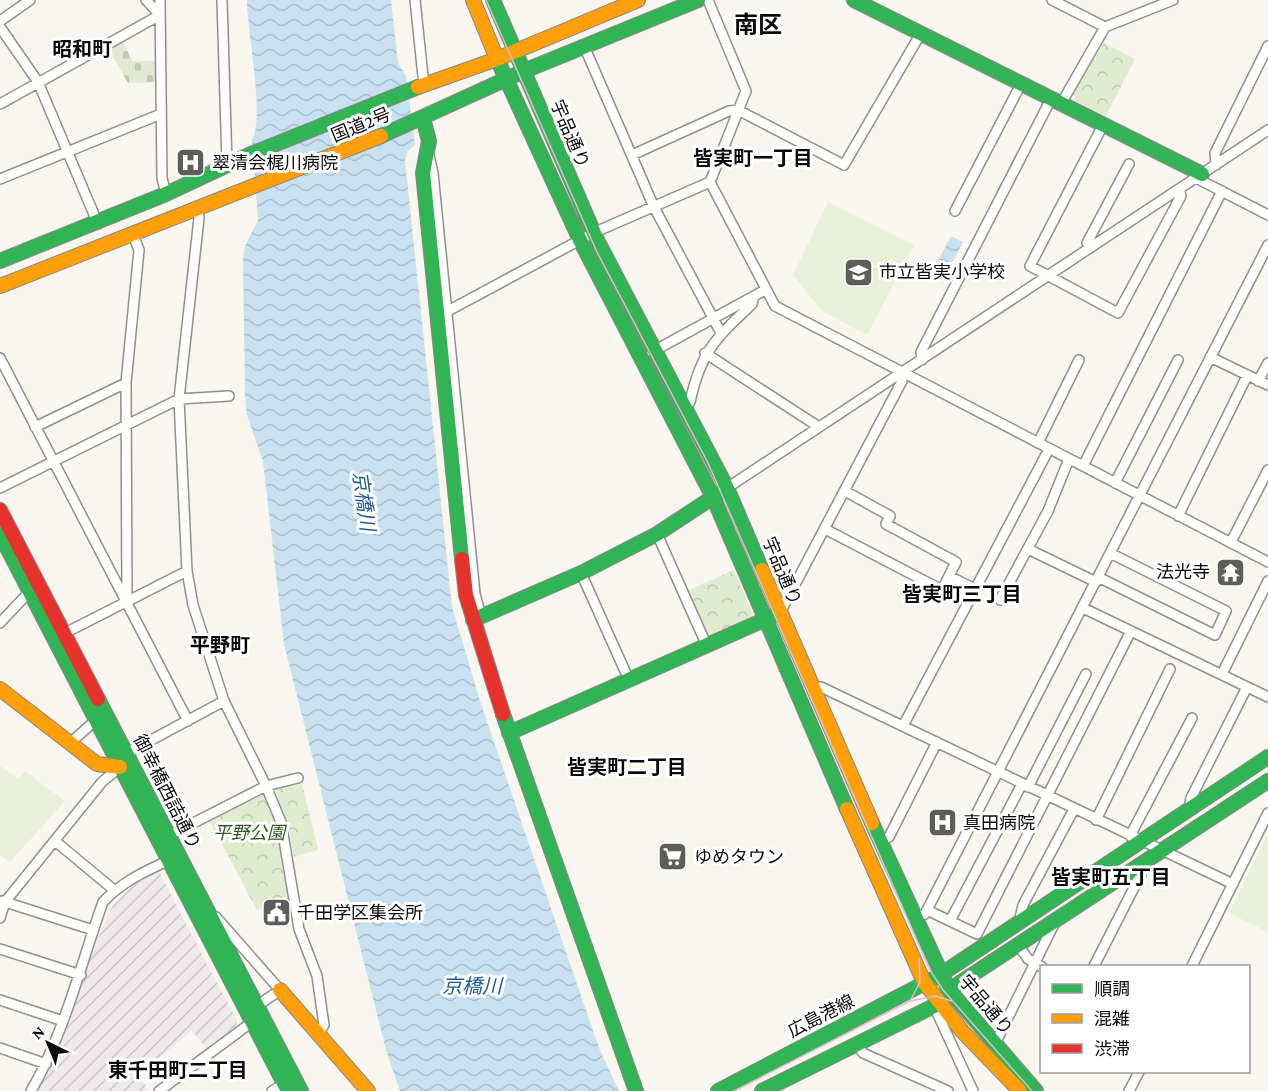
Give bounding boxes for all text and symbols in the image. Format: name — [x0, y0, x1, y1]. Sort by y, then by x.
district label: 南区 — [734, 11, 782, 38]
district label: 昭和町 — [52, 38, 112, 60]
street label: 宇品通り — [547, 97, 593, 171]
street label: 国道2号 — [328, 104, 394, 146]
hospital icon: 翠清会梶川病院 — [175, 147, 207, 179]
district label: 皆実町一丁目 — [693, 147, 813, 169]
place label: 翠清会梶川病院 — [212, 153, 338, 173]
school or university icon: 市立皆実小学校 — [842, 256, 874, 288]
place label: 市立皆実小学校 — [879, 262, 1005, 282]
water label: 京橋川 — [349, 470, 379, 534]
street label: 宇品通り — [759, 534, 805, 608]
temple icon: 法光寺 — [1215, 556, 1247, 588]
place label: 法光寺 — [1156, 562, 1210, 582]
district label: 皆実町三丁目 — [902, 583, 1022, 605]
district label: 平野町 — [190, 634, 250, 656]
street label: 御幸橋西詰通り — [129, 731, 205, 853]
district label: 皆実町二丁目 — [567, 756, 687, 778]
hospital icon: 真田病院 — [926, 807, 958, 839]
place label: 真田病院 — [963, 813, 1035, 833]
park label: 平野公園 — [213, 823, 288, 843]
supermarket icon: ゆめタウン — [657, 841, 689, 873]
place label: ゆめタウン — [694, 847, 784, 867]
district label: 皆実町五丁目 — [1051, 866, 1171, 888]
public building icon: 千田学区集会所 — [260, 897, 292, 929]
place label: 千田学区集会所 — [297, 903, 423, 923]
legend — [1040, 965, 1250, 1073]
street label: 宇品通り — [955, 971, 1017, 1039]
water label: 京橋川 — [442, 975, 504, 997]
text: 順調 — [1094, 979, 1130, 999]
street label: 広島港線 — [784, 991, 858, 1041]
text: 混雑 — [1094, 1009, 1130, 1029]
north arrow — [18, 1013, 78, 1073]
text: N — [28, 1022, 48, 1042]
text: 渋滞 — [1094, 1039, 1130, 1059]
district label: 東千田町二丁目 — [108, 1059, 248, 1081]

